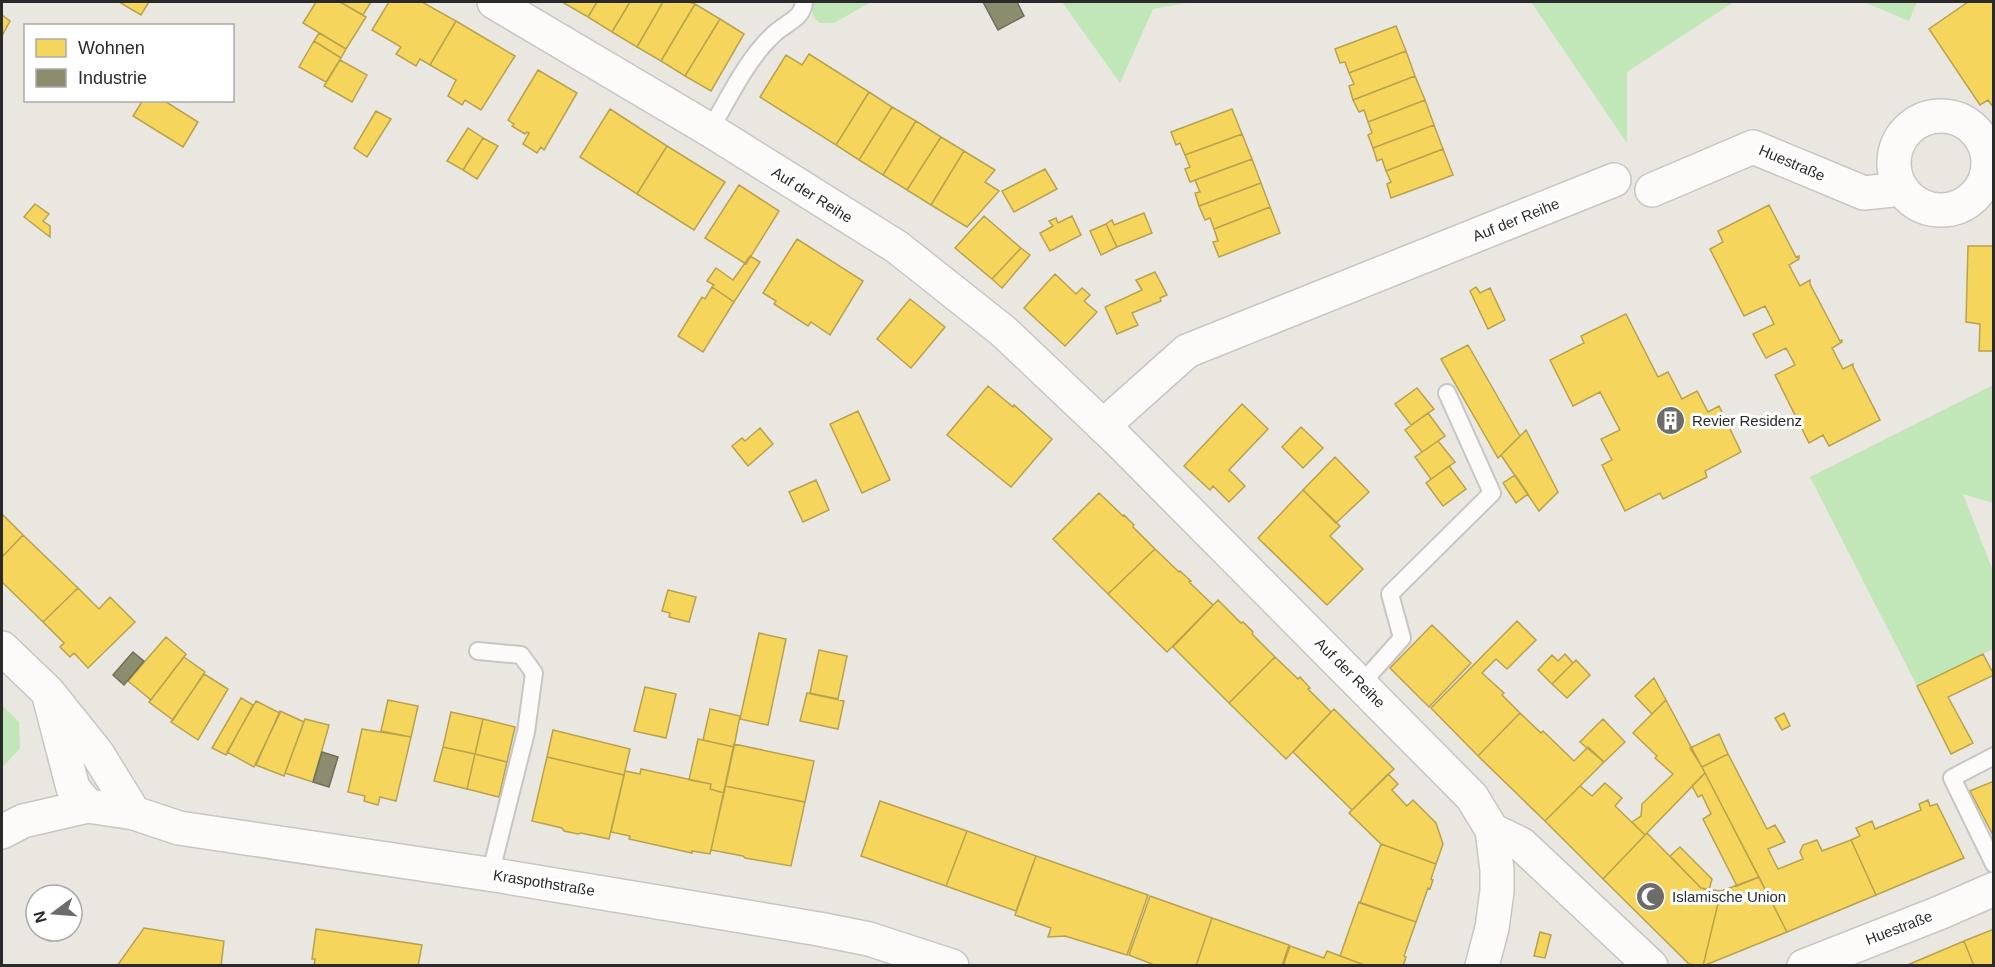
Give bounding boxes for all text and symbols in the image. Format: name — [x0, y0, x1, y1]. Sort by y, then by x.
legend — [24, 24, 234, 102]
text: Wohnen — [78, 38, 145, 58]
text: Industrie — [78, 68, 147, 88]
street label: Huestraße — [1757, 141, 1828, 184]
street label: Auf der Reihe — [769, 163, 856, 226]
street label: Auf der Reihe — [1470, 194, 1562, 245]
building icon: Revier Residenz — [1655, 405, 1687, 437]
place label: Revier Residenz — [1692, 412, 1802, 429]
street label: Auf der Reihe — [1312, 634, 1389, 711]
street label: Kraspothstraße — [492, 866, 596, 899]
mosque icon: Islamische Union — [1635, 881, 1667, 913]
north arrow — [24, 883, 84, 943]
place label: Islamische Union — [1672, 888, 1786, 905]
street label: Huestraße — [1863, 907, 1935, 948]
text: N — [30, 909, 50, 925]

